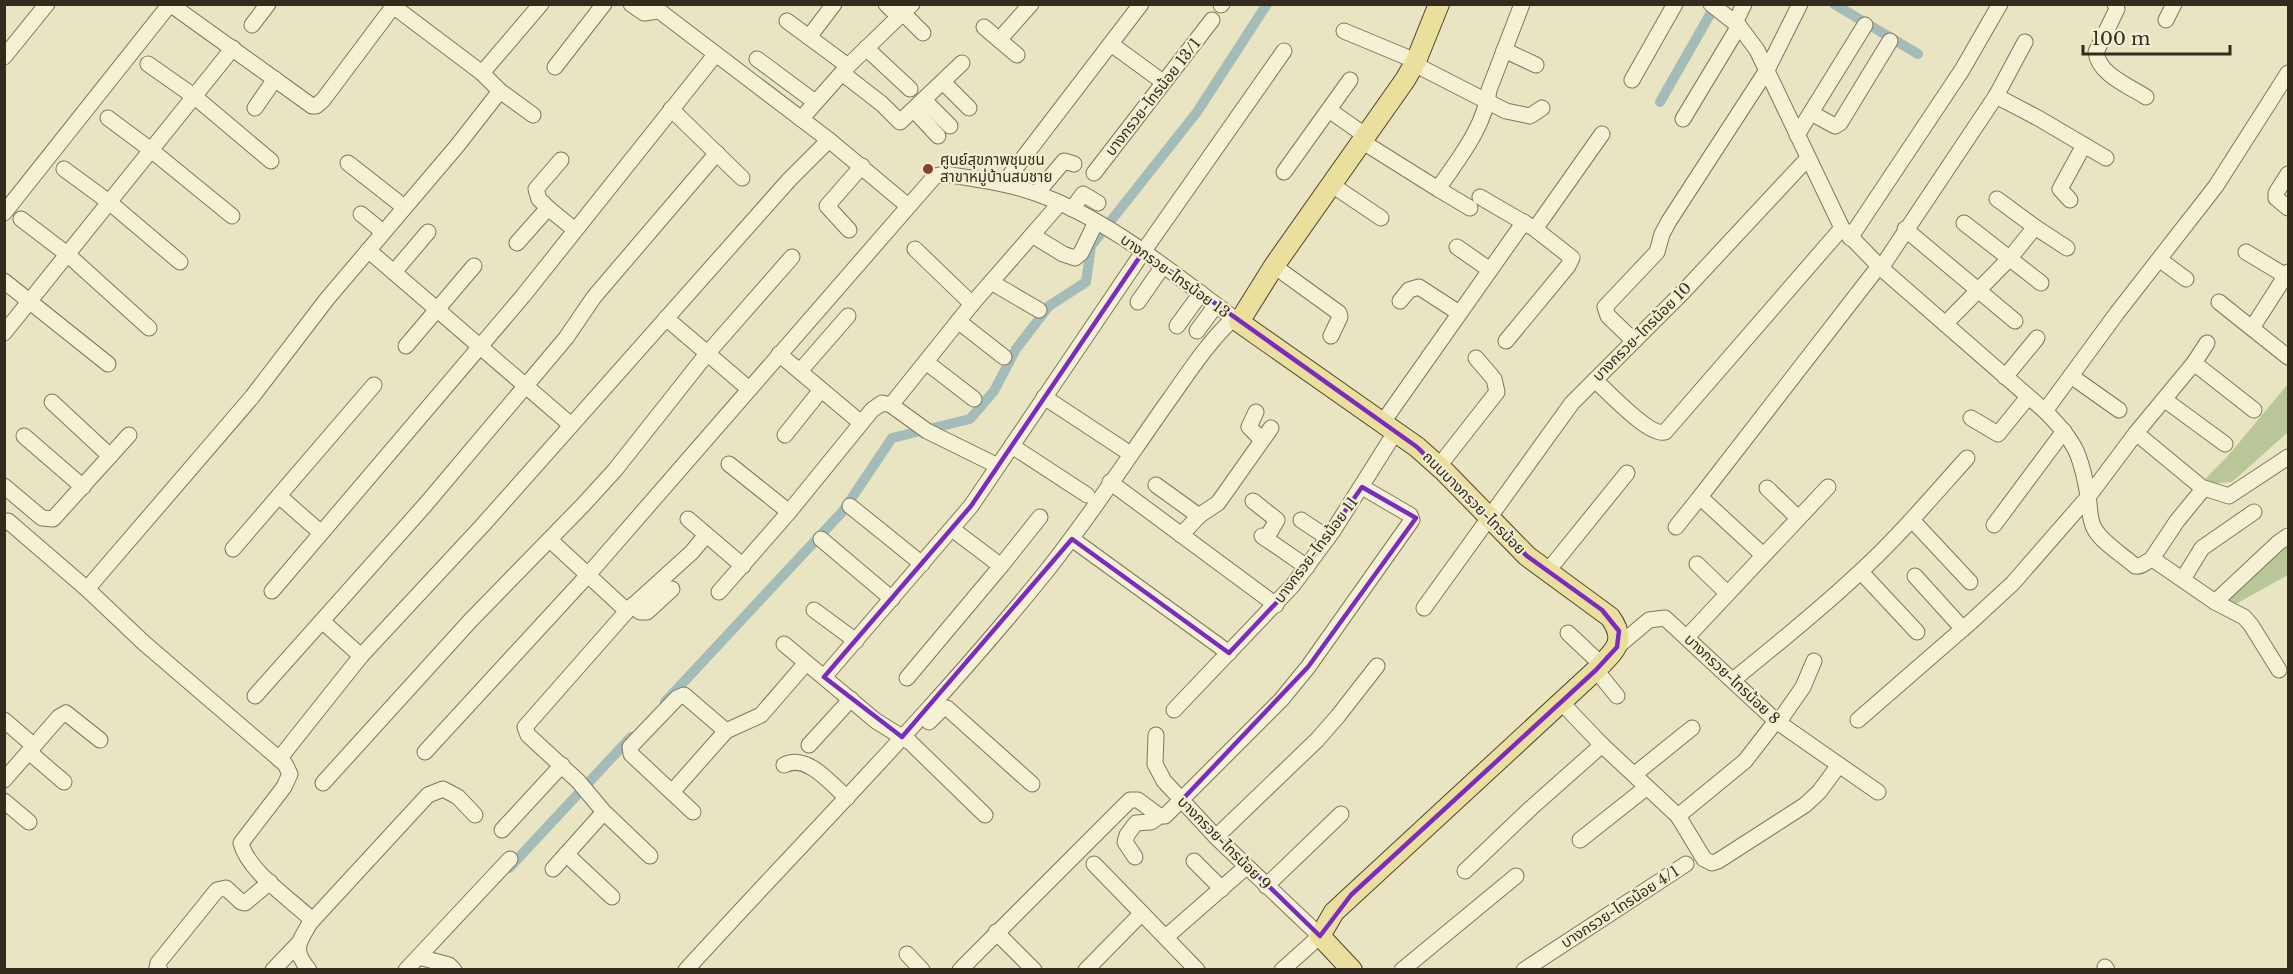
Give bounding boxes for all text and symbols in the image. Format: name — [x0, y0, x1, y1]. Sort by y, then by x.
scale bar — [2083, 18, 2230, 56]
text: 100 m — [2092, 28, 2150, 50]
street label: บางกรวย-ไทรน้อย 13/1 — [1101, 34, 1205, 159]
place label: ศูนย์สุขภาพชุมชน สาขาหมู่บ้านสมชาย — [940, 150, 1052, 186]
marker: ศูนย์สุขภาพชุมชน สาขาหมู่บ้านสมชาย — [921, 162, 935, 176]
street label: บางกรวย-ไทรน้อย 13 — [1117, 229, 1234, 322]
street label: บางกรวย-ไทรน้อย 10 — [1588, 278, 1695, 385]
street label: ถนนบางกรวย-ไทรน้อย — [1419, 447, 1530, 558]
street label: บางกรวย-ไทรน้อย 11 — [1269, 493, 1362, 607]
street label: บางกรวย-ไทรน้อย 8 — [1681, 629, 1784, 728]
street label: บางกรวย-ไทรน้อย 9 — [1174, 792, 1275, 893]
street label: บางกรวย-ไทรน้อย 4/1 — [1557, 861, 1682, 952]

